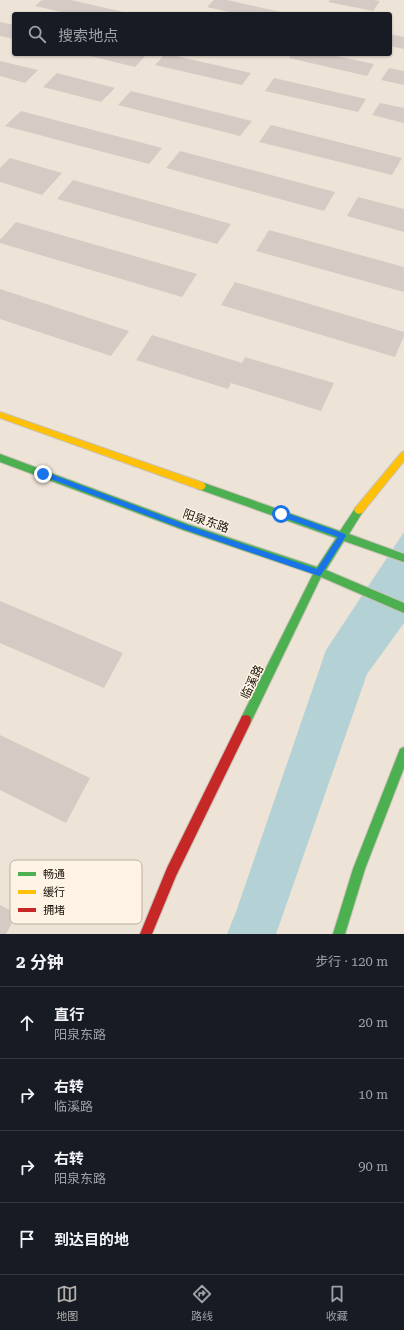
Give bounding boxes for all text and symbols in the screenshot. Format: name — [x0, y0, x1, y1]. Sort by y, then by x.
search box — [12, 12, 392, 56]
icon: search — [26, 23, 48, 45]
text: 搜索地点 — [58, 27, 118, 45]
route end — [34, 465, 52, 483]
route start — [272, 505, 290, 523]
street label: 阳泉东路 — [181, 507, 231, 535]
street label: 临溪路 — [238, 663, 266, 701]
legend — [10, 860, 142, 924]
text: 畅通 — [43, 868, 65, 881]
text: 缓行 — [43, 886, 65, 899]
text: 拥堵 — [43, 904, 65, 917]
text: 2 分钟 — [16, 952, 64, 972]
text: 步行 · 120 m — [315, 954, 388, 969]
text: 直行 — [54, 1006, 84, 1024]
icon: ahead — [16, 1012, 38, 1034]
text: 20 m — [358, 1015, 388, 1030]
text: 阳泉东路 — [54, 1027, 106, 1042]
text: 右转 — [54, 1078, 84, 1096]
icon: right — [16, 1084, 38, 1106]
text: 10 m — [358, 1087, 388, 1102]
text: 临溪路 — [54, 1099, 93, 1114]
text: 右转 — [54, 1150, 84, 1168]
icon: right — [16, 1156, 38, 1178]
text: 90 m — [358, 1159, 388, 1174]
text: 阳泉东路 — [54, 1171, 106, 1186]
icon: arrive — [16, 1228, 38, 1250]
text: 到达目的地 — [54, 1231, 129, 1249]
tab: 地图 — [56, 1283, 78, 1323]
tab: 路线 — [191, 1283, 213, 1323]
tab: 收藏 — [326, 1283, 348, 1323]

